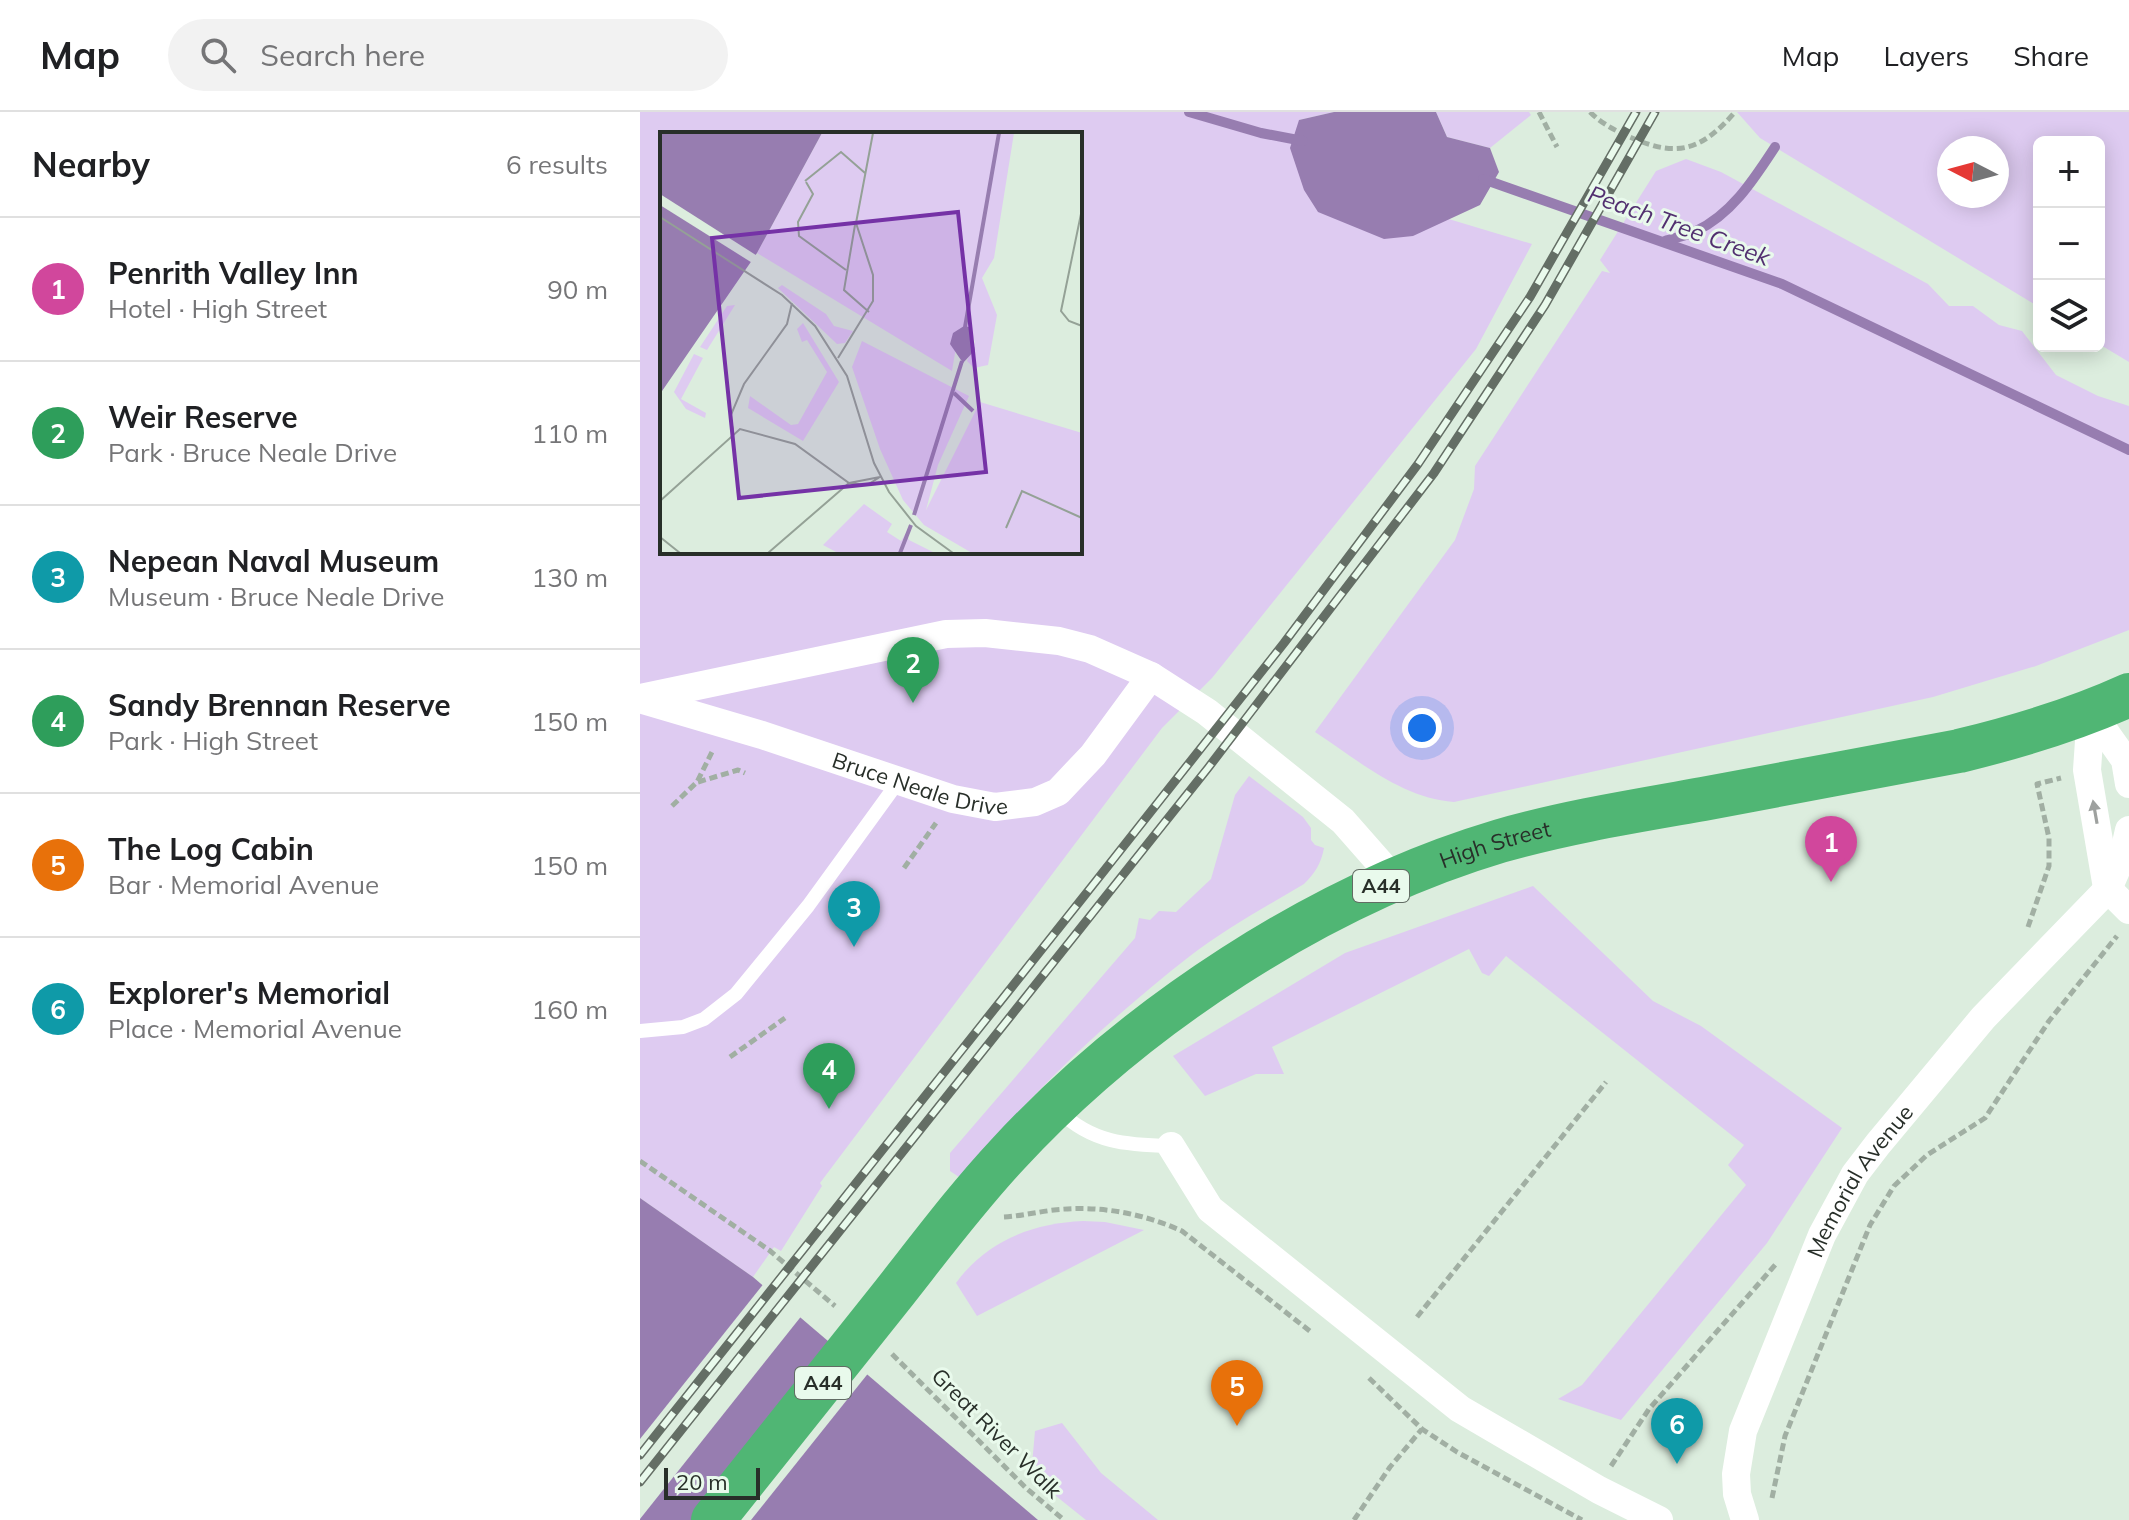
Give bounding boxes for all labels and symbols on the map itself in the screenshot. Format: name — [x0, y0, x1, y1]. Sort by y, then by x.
inset map — [660, 132, 1082, 554]
north arrow — [1937, 136, 2009, 208]
water label: Peach Tree Creek — [1584, 178, 1775, 272]
pin: 2 — [887, 637, 939, 703]
your location — [1402, 708, 1442, 748]
street label: Bruce Neale Drive — [829, 746, 1009, 821]
one-way arrow — [2088, 799, 2101, 824]
street label: High Street — [1435, 814, 1554, 874]
pin: 1 — [1805, 816, 1857, 882]
road number: A44 — [1353, 870, 1409, 902]
pin: 3 — [828, 881, 880, 947]
pin: 4 — [803, 1043, 855, 1109]
street label: Memorial Avenue — [1801, 1099, 1919, 1261]
pin: 5 — [1211, 1360, 1263, 1426]
street label: Great River Walk — [926, 1362, 1069, 1505]
road number: A44 — [795, 1367, 851, 1399]
pin: 6 — [1651, 1398, 1703, 1464]
scale bar — [664, 1464, 760, 1500]

